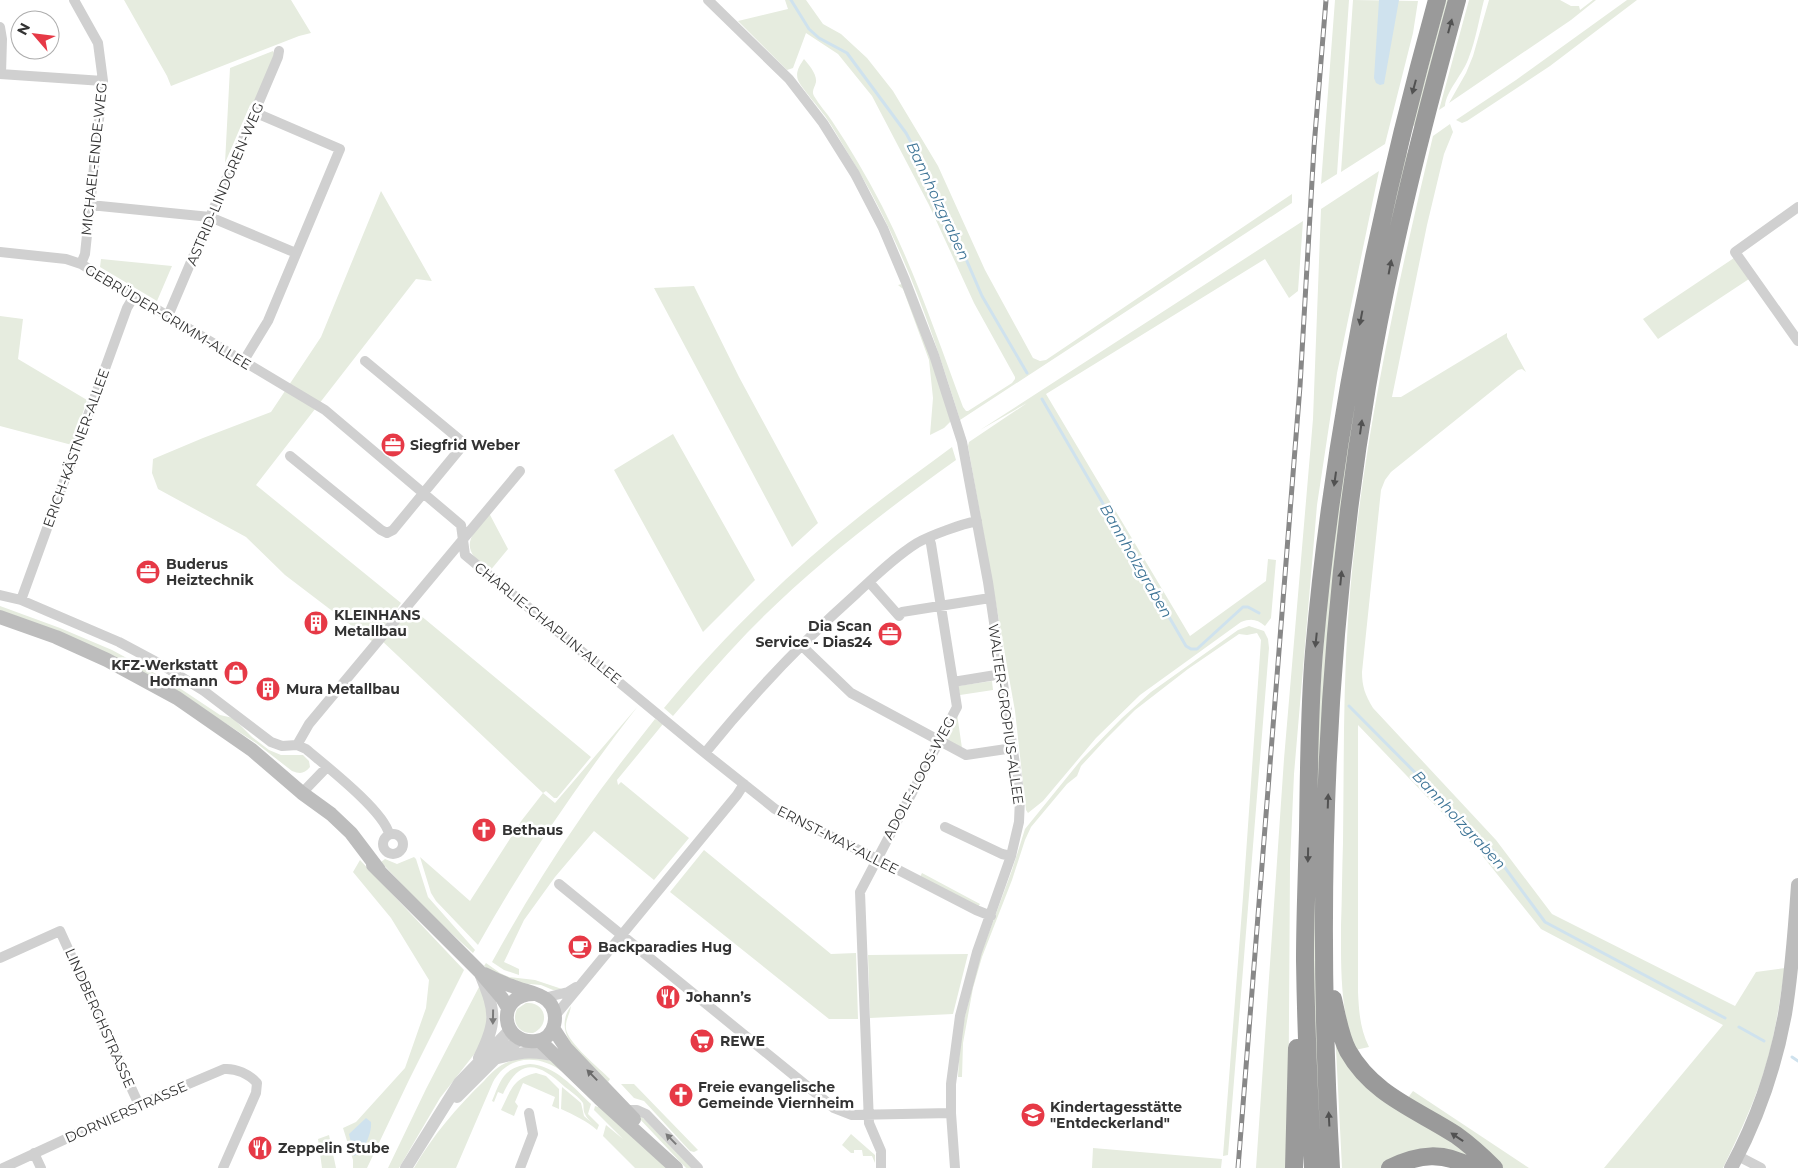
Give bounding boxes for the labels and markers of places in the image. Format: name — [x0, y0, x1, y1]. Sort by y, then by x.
office icon: Siegfrid Weber — [380, 432, 406, 458]
place label: Siegfrid Weber — [410, 436, 520, 454]
place label: Buderus Heiztechnik — [166, 555, 254, 589]
office icon: Buderus Heiztechnik — [135, 559, 161, 585]
place label: KLEINHANS Metallbau — [334, 606, 420, 640]
building icon: KLEINHANS Metallbau — [303, 610, 329, 636]
place label: Dia Scan Service - Dias24 — [756, 617, 872, 651]
office icon: Dia Scan Service - Dias24 — [877, 621, 903, 647]
place label: KFZ-Werkstatt Hofmann — [111, 656, 218, 690]
shop icon: KFZ-Werkstatt Hofmann — [223, 660, 249, 686]
building icon: Mura Metallbau — [255, 676, 281, 702]
place label: Mura Metallbau — [286, 680, 400, 698]
church icon: Bethaus — [471, 817, 497, 843]
place label: Bethaus — [502, 821, 564, 839]
cafe icon: Backparadies Hug — [567, 934, 593, 960]
place label: Backparadies Hug — [598, 938, 732, 956]
restaurant icon: Johann’s — [655, 984, 681, 1010]
place label: Johann’s — [685, 988, 752, 1006]
supermarket icon: REWE — [689, 1028, 715, 1054]
place label: REWE — [720, 1032, 765, 1050]
place label: Freie evangelische Gemeinde Viernheim — [698, 1078, 854, 1112]
church icon: Freie evangelische Gemeinde Viernheim — [668, 1082, 694, 1108]
place label: Kindertagesstätte "Entdeckerland" — [1050, 1098, 1182, 1132]
school or university icon: Kindertagesstätte "Entdeckerland" — [1020, 1102, 1046, 1128]
restaurant icon: Zeppelin Stube — [247, 1135, 273, 1161]
place label: Zeppelin Stube — [278, 1139, 390, 1157]

